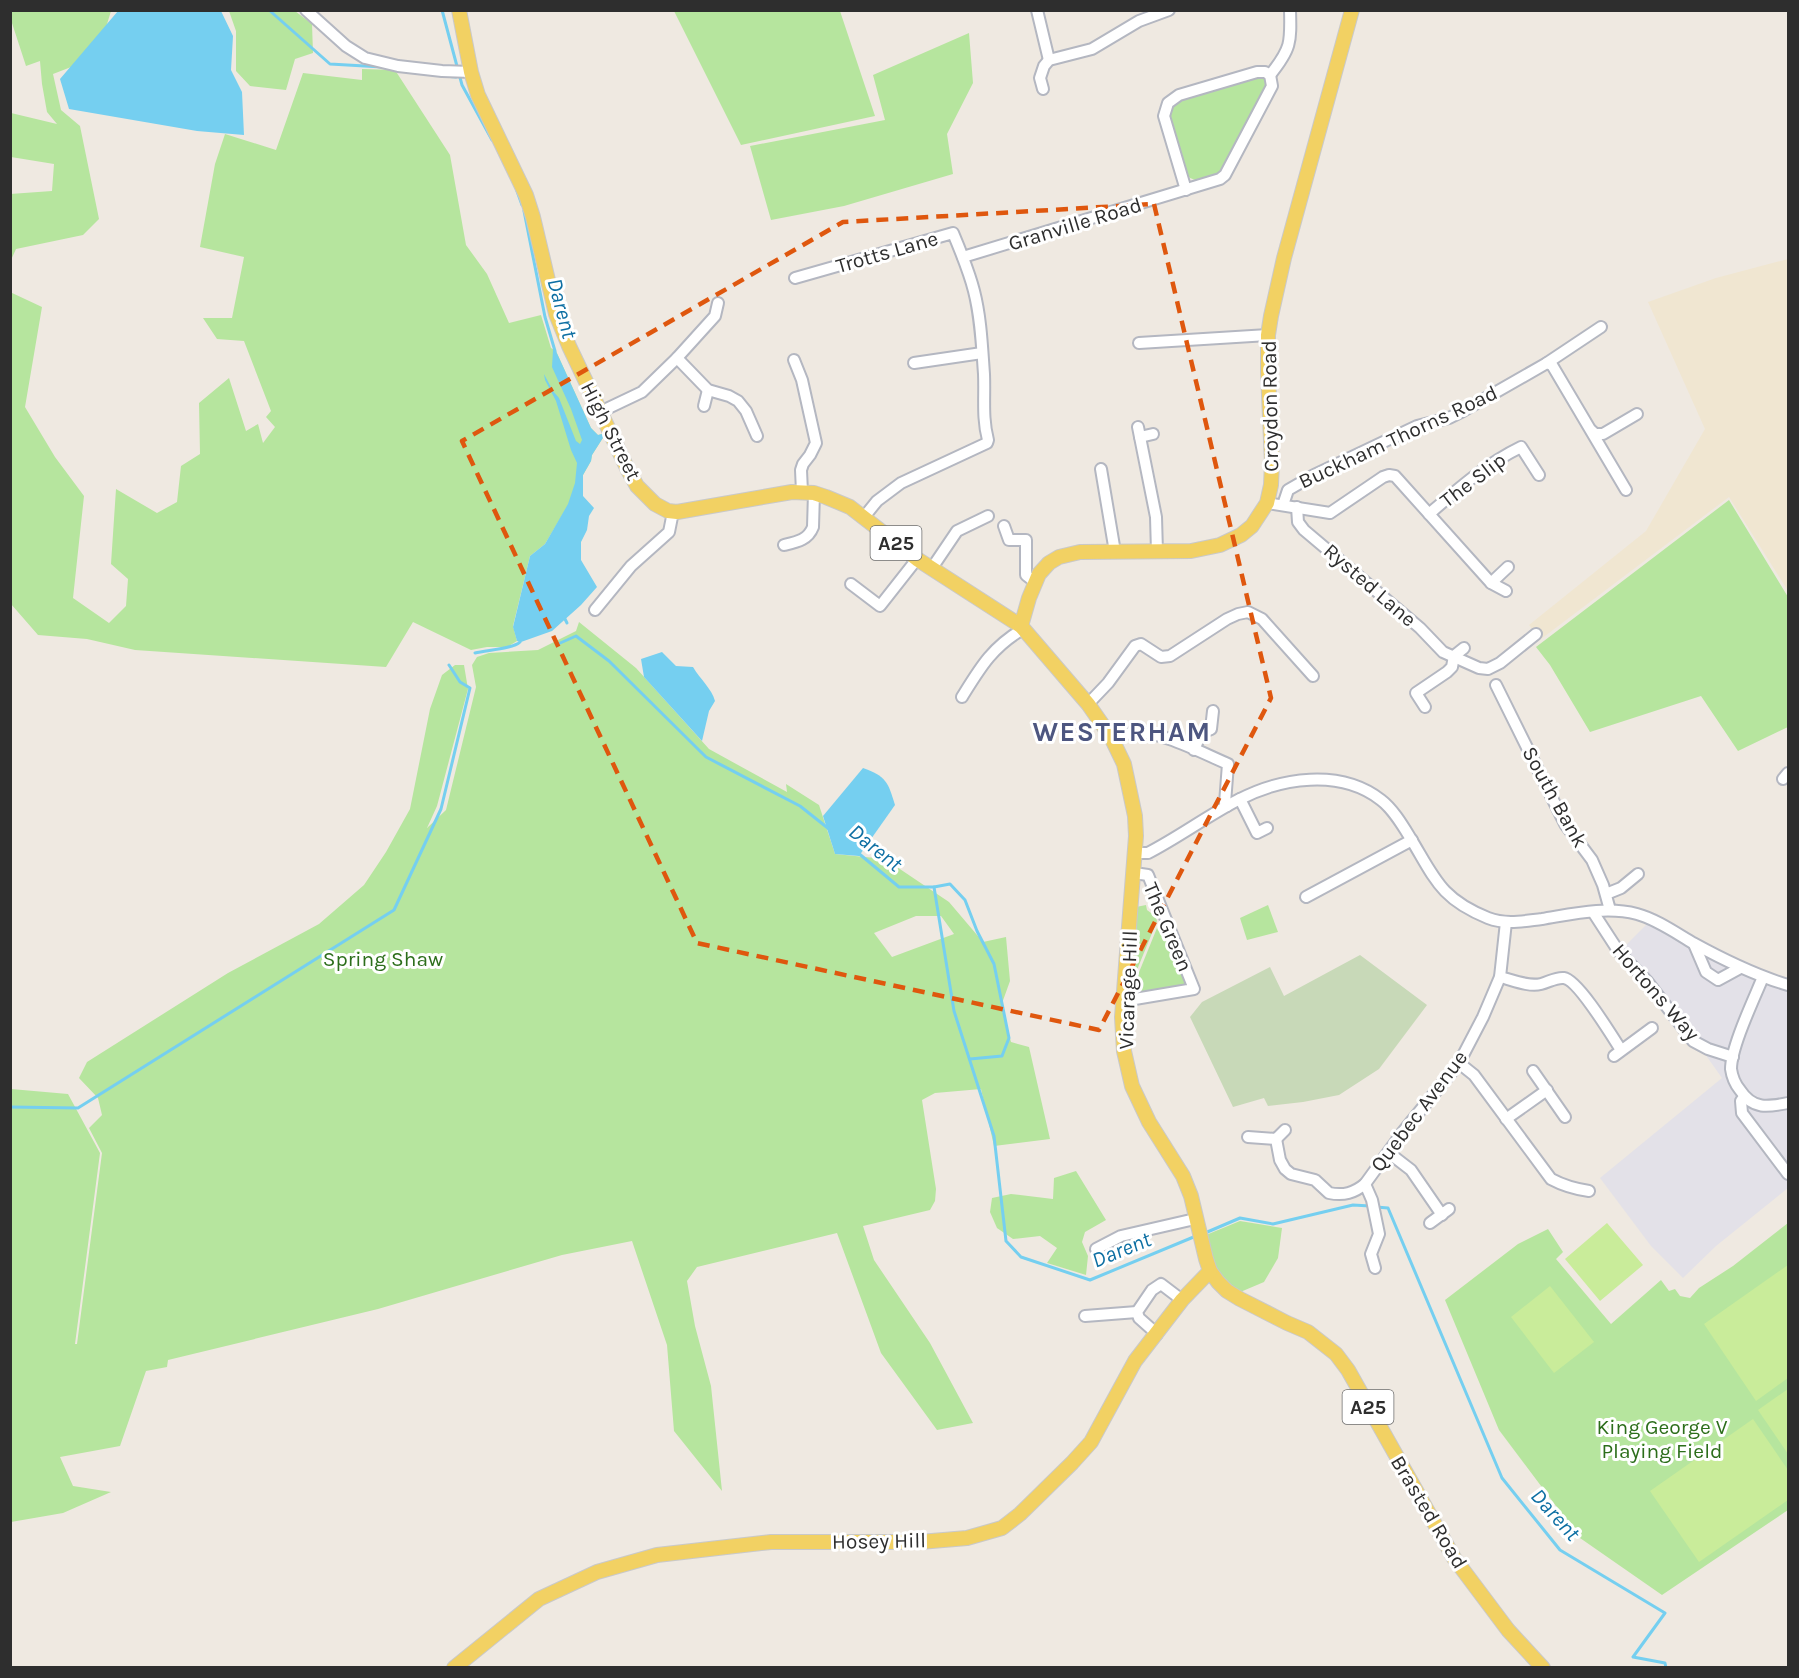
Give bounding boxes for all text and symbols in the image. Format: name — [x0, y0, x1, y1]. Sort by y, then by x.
street label: Granville Road — [1005, 192, 1145, 256]
street label: Trotts Lane — [833, 226, 941, 278]
water label: Darent — [542, 275, 583, 342]
street label: Croydon Road — [1257, 340, 1283, 472]
street label: High Street — [576, 378, 646, 484]
street label: Buckham Thorns Road — [1295, 380, 1501, 494]
street label: The Slip — [1435, 448, 1511, 512]
road number: A25 — [870, 526, 922, 560]
street label: Rysted Lane — [1319, 538, 1421, 632]
district label: WESTERHAM — [1032, 716, 1212, 748]
street label: South Bank — [1517, 742, 1593, 852]
water label: Darent — [843, 818, 908, 878]
street label: The Green — [1139, 879, 1197, 975]
street label: Vicarage Hill — [1114, 930, 1142, 1050]
street label: Hortons Way — [1607, 939, 1705, 1046]
park label: Spring Shaw — [323, 947, 443, 971]
street label: Quebec Avenue — [1366, 1046, 1472, 1176]
water label: Darent — [1088, 1226, 1155, 1273]
road number: A25 — [1342, 1390, 1394, 1424]
park label: King George V Playing Field — [1596, 1415, 1728, 1463]
street label: Brasted Road — [1386, 1451, 1472, 1573]
water label: Darent — [1525, 1483, 1586, 1547]
street label: Hosey Hill — [832, 1528, 926, 1554]

